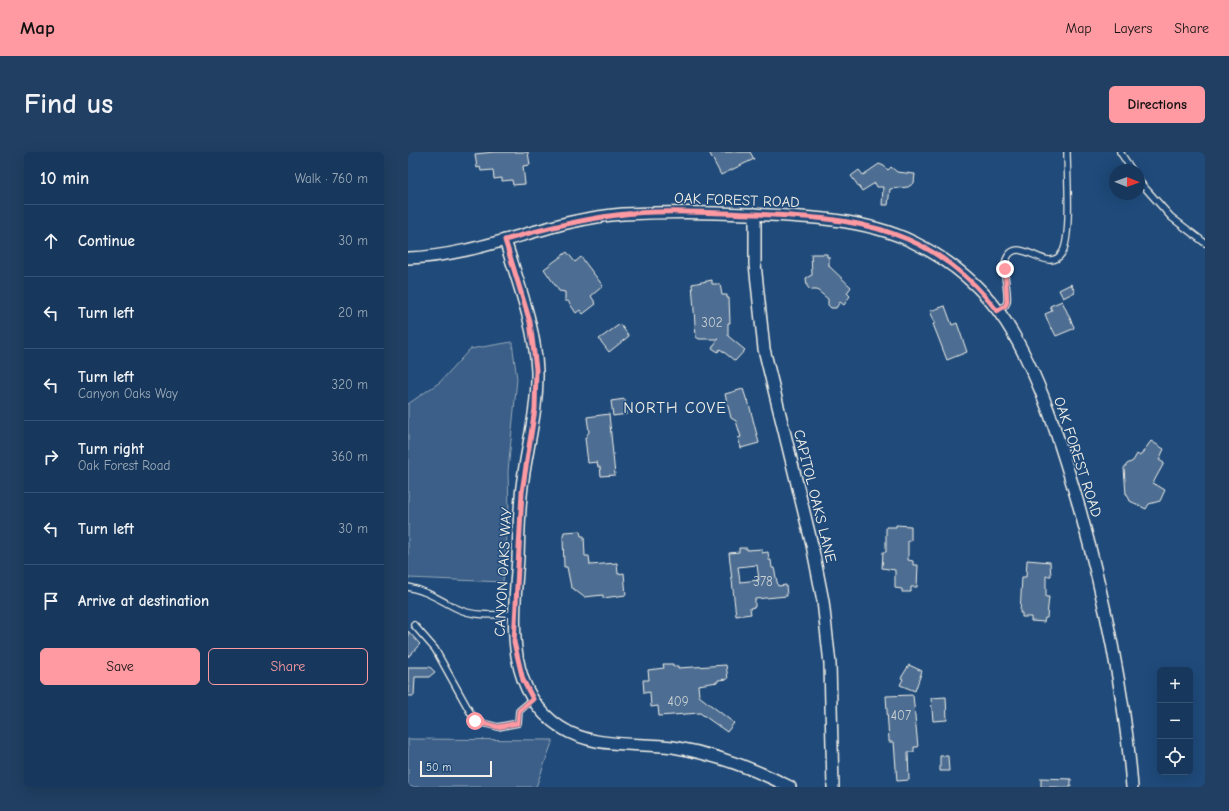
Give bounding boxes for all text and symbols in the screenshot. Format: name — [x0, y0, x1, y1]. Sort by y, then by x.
text: Map — [20, 17, 55, 39]
text: Map — [1065, 20, 1092, 37]
text: Layers — [1114, 20, 1152, 37]
text: Share — [1174, 20, 1209, 37]
button: Directions — [1109, 86, 1205, 123]
text: Find us — [24, 88, 113, 120]
north arrow — [1109, 164, 1145, 200]
text: 10 min — [40, 169, 89, 188]
text: Walk · 760 m — [295, 171, 368, 186]
street label: OAK FOREST ROAD — [674, 189, 800, 211]
icon: ahead — [40, 230, 62, 252]
text: Continue — [78, 232, 135, 250]
text: 30 m — [338, 233, 368, 248]
route end — [996, 260, 1014, 278]
icon: left — [40, 302, 62, 324]
text: Turn left — [78, 304, 134, 322]
text: 20 m — [338, 305, 368, 320]
house number: 302 — [701, 315, 723, 330]
text: Turn left — [78, 368, 134, 386]
icon: left — [40, 374, 62, 396]
text: 320 m — [332, 377, 368, 392]
text: Canyon Oaks Way — [78, 386, 178, 401]
street label: OAK FOREST ROAD — [1050, 395, 1106, 519]
district label: NORTH COVE — [623, 399, 727, 417]
street label: CAPITOL OAKS LANE — [790, 428, 840, 564]
text: Turn right — [78, 440, 144, 458]
icon: right — [40, 446, 62, 468]
text: 360 m — [331, 449, 368, 464]
text: Oak Forest Road — [78, 458, 170, 473]
street label: CANYON OAKS WAY — [491, 507, 515, 637]
icon: left — [40, 518, 62, 540]
text: Turn left — [78, 520, 134, 538]
text: 30 m — [338, 521, 368, 536]
house number: 378 — [753, 574, 773, 589]
icon: arrive — [40, 590, 62, 612]
text: Arrive at destination — [78, 592, 209, 610]
button: Save — [40, 648, 200, 685]
button: Share — [208, 648, 368, 685]
map controls — [1157, 667, 1193, 775]
button: + — [1157, 667, 1193, 703]
house number: 409 — [667, 694, 689, 709]
button: − — [1157, 703, 1193, 739]
house number: 407 — [891, 708, 911, 723]
route start — [466, 712, 484, 730]
button: locate — [1157, 739, 1193, 775]
scale bar — [420, 759, 492, 778]
text: 50 m — [426, 761, 451, 774]

